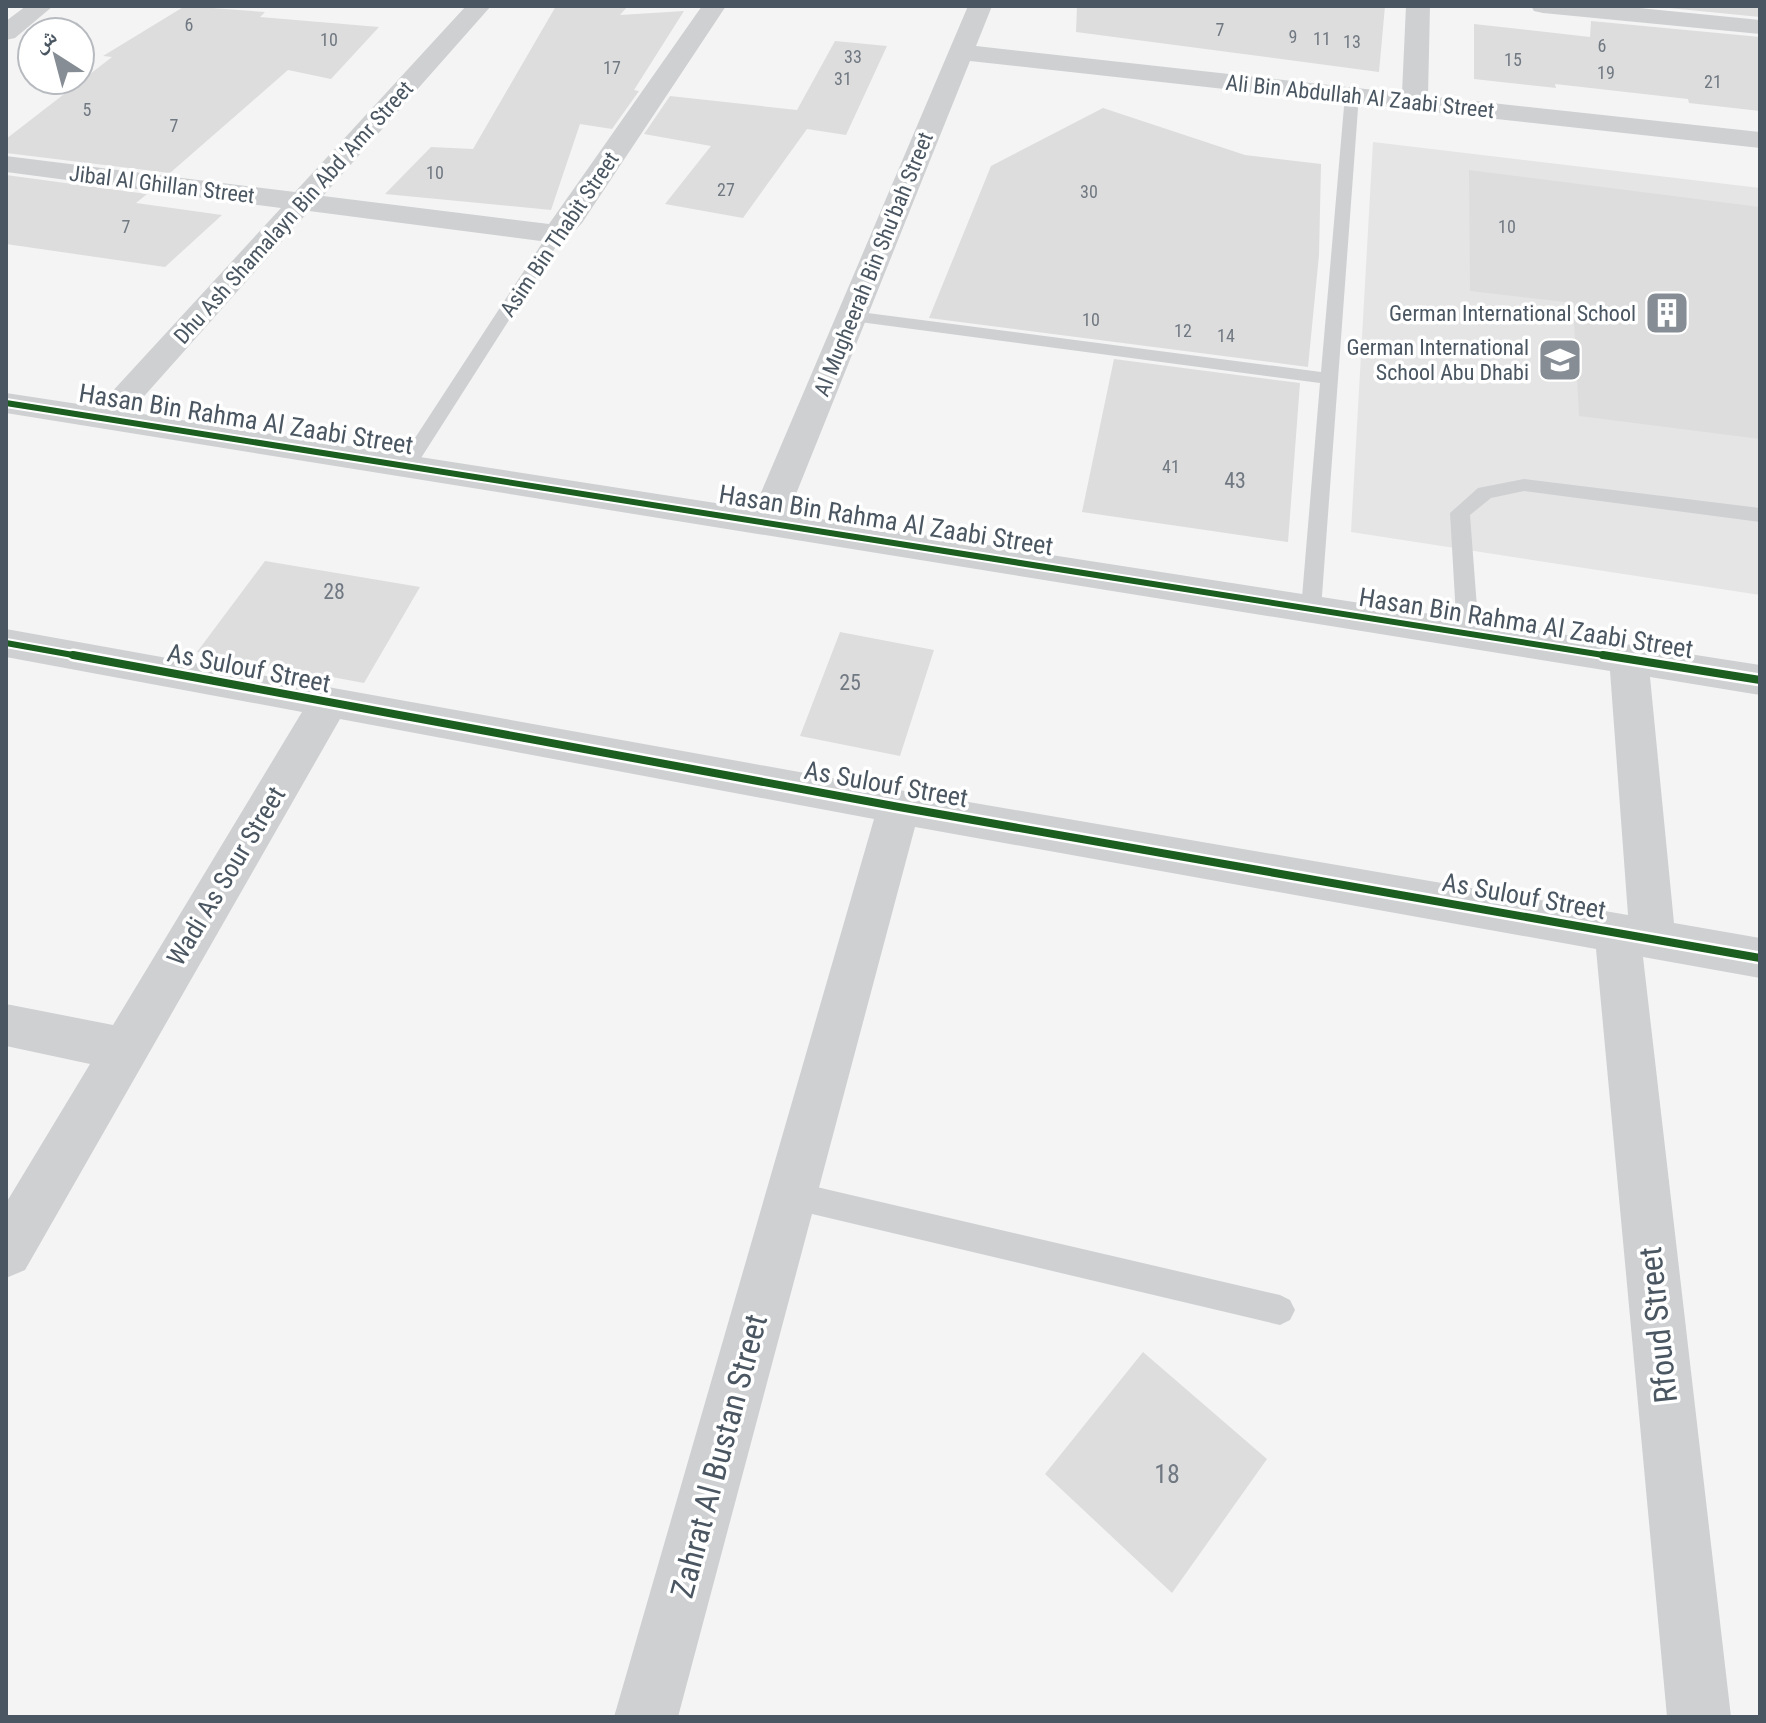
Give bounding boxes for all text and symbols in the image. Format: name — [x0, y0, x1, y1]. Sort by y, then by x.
house number: 6 — [185, 14, 193, 35]
north arrow — [16, 16, 96, 96]
house number: 7 — [1216, 19, 1225, 40]
text: ش — [28, 23, 62, 58]
house number: 9 — [1289, 26, 1297, 47]
house number: 11 — [1313, 28, 1331, 49]
house number: 10 — [320, 29, 338, 50]
house number: 13 — [1343, 31, 1361, 52]
house number: 6 — [1598, 35, 1606, 56]
house number: 33 — [844, 46, 862, 67]
house number: 15 — [1504, 49, 1522, 70]
house number: 17 — [603, 57, 621, 78]
house number: 19 — [1597, 62, 1615, 83]
house number: 31 — [834, 68, 852, 89]
street label: Ali Bin Abdullah Al Zaabi Street — [1224, 70, 1495, 123]
house number: 21 — [1704, 71, 1722, 92]
street label: Dhu Ash Shamalayn Bin Abd 'Amr Street — [169, 76, 418, 349]
house number: 5 — [83, 99, 92, 120]
house number: 7 — [170, 115, 179, 136]
street label: Al Mugheerah Bin Shu'bah Street — [809, 129, 938, 400]
street label: Asim Bin Thabit Street — [495, 147, 624, 321]
street label: Jibal Al Ghillan Street — [68, 161, 256, 208]
house number: 10 — [426, 162, 444, 183]
house number: 27 — [717, 179, 735, 200]
house number: 30 — [1080, 181, 1098, 202]
house number: 7 — [122, 216, 131, 237]
house number: 10 — [1498, 216, 1516, 237]
building icon: German International School — [1643, 289, 1691, 337]
place label: German International School — [1389, 301, 1636, 326]
house number: 10 — [1082, 309, 1100, 330]
house number: 12 — [1174, 320, 1192, 341]
house number: 14 — [1217, 325, 1235, 346]
place label: German International School Abu Dhabi — [1346, 335, 1529, 385]
school or university icon: German International School Abu Dhabi — [1536, 336, 1584, 384]
street label: Hasan Bin Rahma Al Zaabi Street — [77, 378, 415, 460]
house number: 41 — [1162, 456, 1180, 477]
house number: 43 — [1224, 468, 1246, 493]
street label: Hasan Bin Rahma Al Zaabi Street — [717, 479, 1055, 561]
house number: 28 — [323, 579, 345, 604]
street label: Hasan Bin Rahma Al Zaabi Street — [1357, 582, 1695, 664]
street label: As Sulouf Street — [165, 637, 333, 699]
house number: 25 — [839, 670, 861, 695]
street label: As Sulouf Street — [802, 755, 970, 813]
street label: Wadi As Sour Street — [161, 781, 291, 971]
street label: As Sulouf Street — [1440, 867, 1608, 925]
street label: Rfoud Street — [1631, 1245, 1685, 1405]
street label: Zahrat Al Bustan Street — [663, 1310, 775, 1602]
house number: 18 — [1154, 1459, 1180, 1489]

